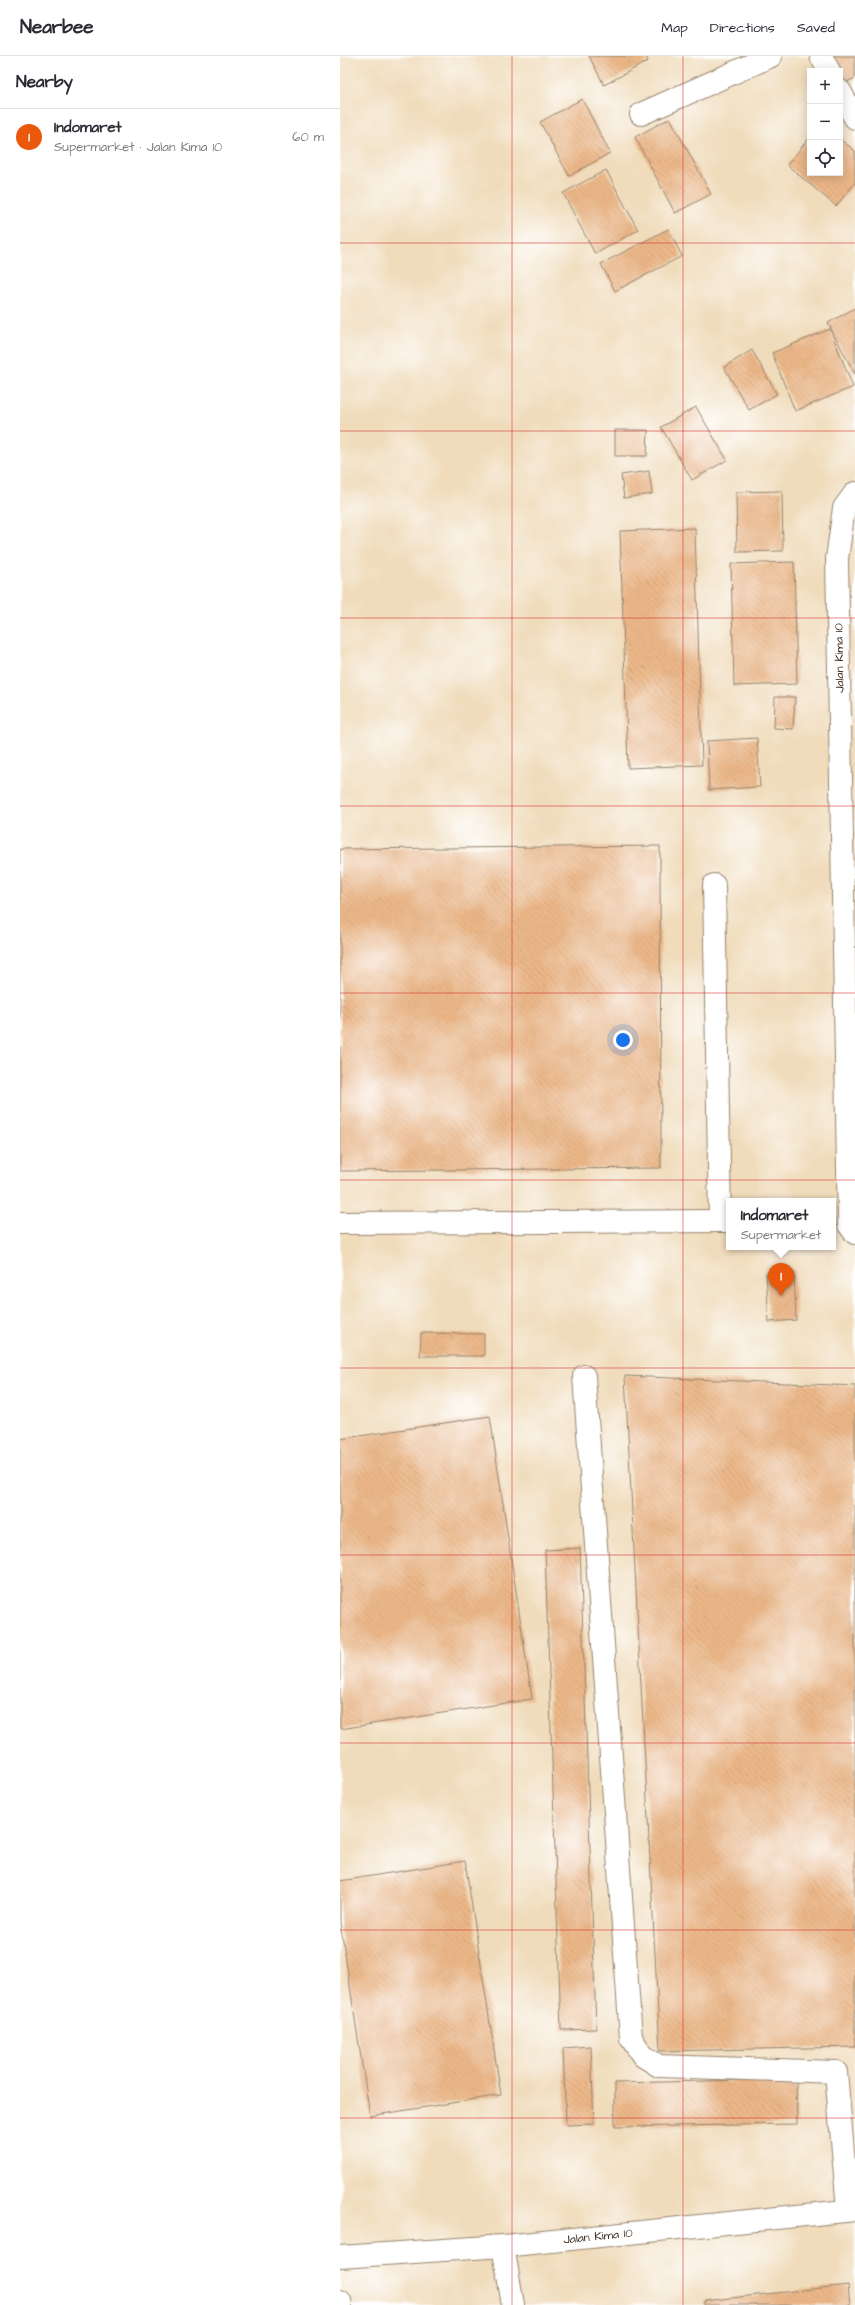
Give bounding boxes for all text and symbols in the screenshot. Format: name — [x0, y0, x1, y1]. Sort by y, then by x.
text: Nearbee — [20, 14, 94, 41]
text: Map — [661, 18, 688, 38]
text: Directions — [710, 18, 775, 38]
text: Saved — [797, 18, 835, 38]
map controls — [807, 68, 843, 176]
button: + — [807, 68, 843, 104]
text: Nearby — [16, 70, 73, 94]
button: − — [807, 104, 843, 140]
text: Indomaret — [54, 117, 122, 138]
text: 1 — [28, 128, 30, 146]
text: 60 m — [292, 128, 324, 146]
text: Supermarket · Jalan Kima 10 — [54, 138, 222, 156]
button: locate — [807, 140, 843, 176]
street label: Jalan Kima 10 — [830, 623, 849, 693]
your location — [613, 1030, 633, 1050]
popup — [726, 1198, 836, 1250]
text: Indomaret — [741, 1205, 808, 1226]
text: Supermarket — [741, 1226, 821, 1244]
pin: 1 — [768, 1263, 794, 1296]
street label: Jalan Kima 10 — [563, 2224, 634, 2249]

